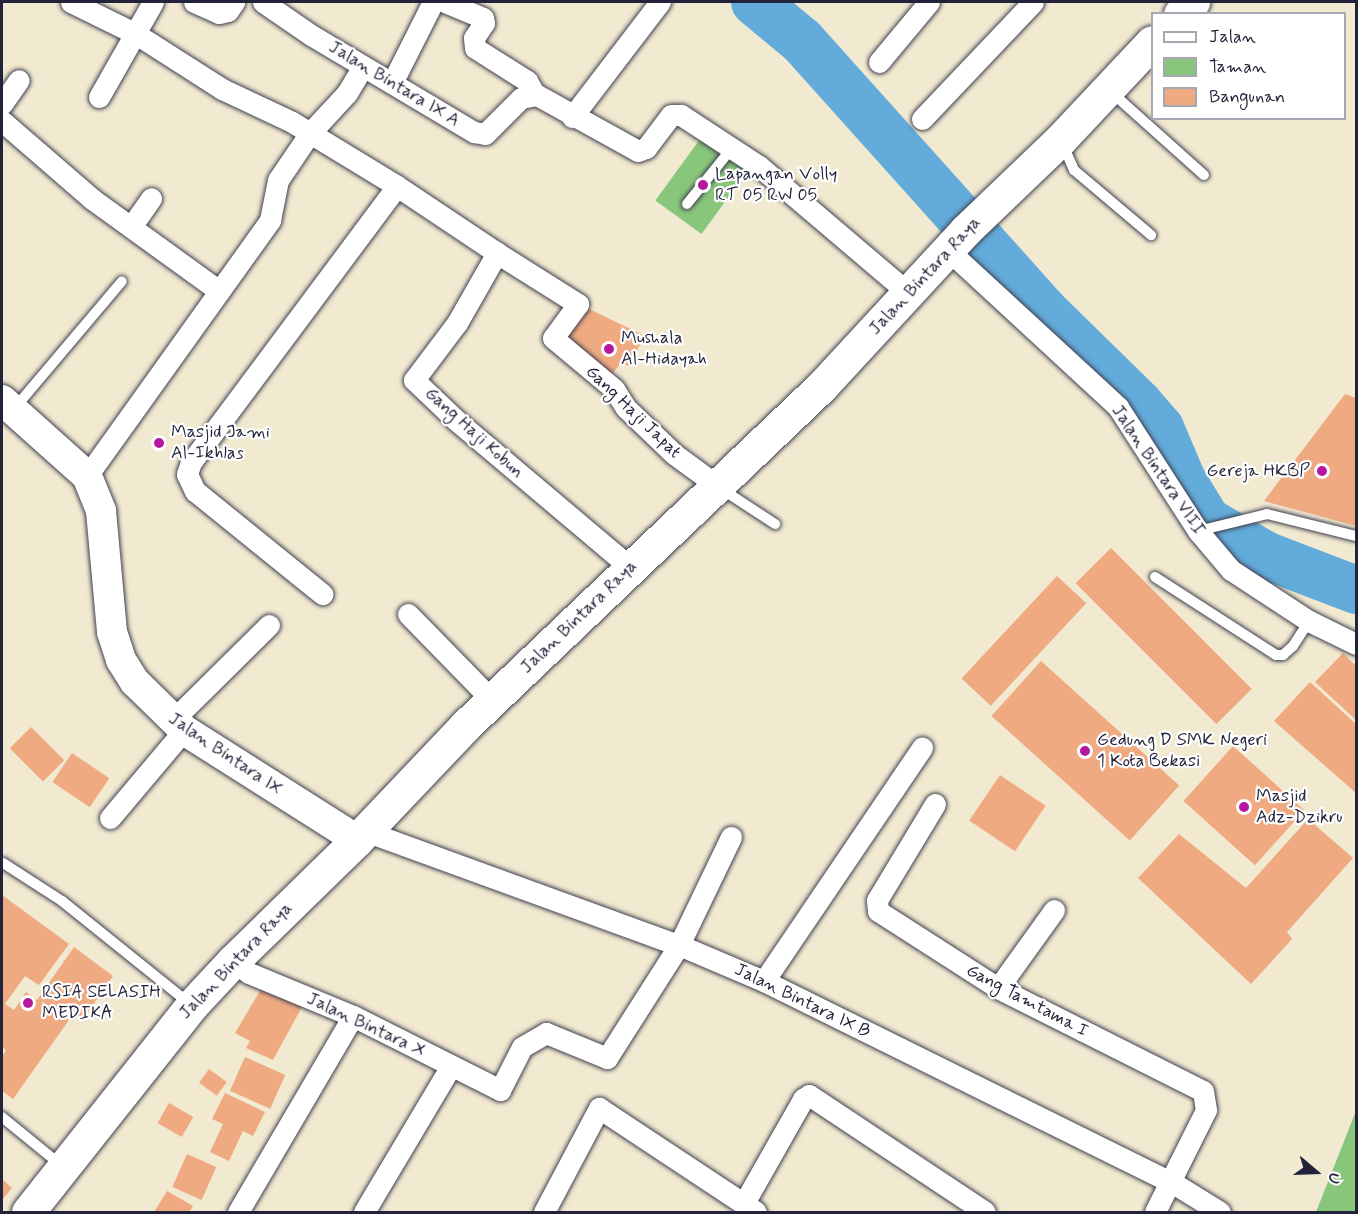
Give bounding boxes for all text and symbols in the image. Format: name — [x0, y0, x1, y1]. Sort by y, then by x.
legend — [1151, 12, 1346, 120]
text: Jalan — [1209, 25, 1256, 49]
street label: Jalan Bintara IX A — [322, 35, 466, 133]
text: Taman — [1209, 55, 1266, 79]
text: Bangunan — [1209, 85, 1285, 109]
place label: Lapangan Volly RT 05 RW 05 — [715, 164, 834, 207]
marker: Lapangan Volly RT 05 RW 05 — [696, 178, 710, 192]
street label: Jalan Bintara Raya — [864, 212, 986, 340]
place label: Mushala Al-Hidayah — [621, 328, 707, 370]
marker: Mushala Al-Hidayah — [602, 342, 616, 356]
street label: Gang Haji Japat — [581, 361, 685, 463]
street label: Gang Haji Kobun — [418, 381, 530, 485]
street label: Jalan Bintara VIII — [1106, 400, 1210, 540]
place label: Masjid Jami Al-Ikhlas — [171, 422, 268, 464]
marker: Masjid Jami Al-Ikhlas — [152, 436, 166, 450]
place label: Gereja HKBP — [1206, 460, 1310, 482]
marker: Gereja HKBP — [1315, 464, 1329, 478]
street label: Jalan Bintara Raya — [516, 556, 642, 678]
street label: Jalan Bintara IX — [162, 707, 288, 801]
place label: Gedung D SMK Negeri 1 Kota Bekasi — [1097, 730, 1269, 772]
marker: Gedung D SMK Negeri 1 Kota Bekasi — [1078, 744, 1092, 758]
place label: Masjid Adz-Dzikru — [1256, 786, 1342, 828]
marker: Masjid Adz-Dzikru — [1237, 800, 1251, 814]
street label: Jalan Bintara Raya — [175, 898, 297, 1024]
street label: Jalan Bintara IX B — [728, 958, 876, 1044]
street label: Gang Tamtama I — [962, 960, 1092, 1042]
place label: RSIA SELASIH MEDIKA — [42, 982, 156, 1024]
street label: Jalan Bintara X — [303, 988, 429, 1062]
marker: RSIA SELASIH MEDIKA — [19, 994, 37, 1012]
north arrow — [1286, 1142, 1346, 1202]
text: U — [1322, 1170, 1345, 1186]

